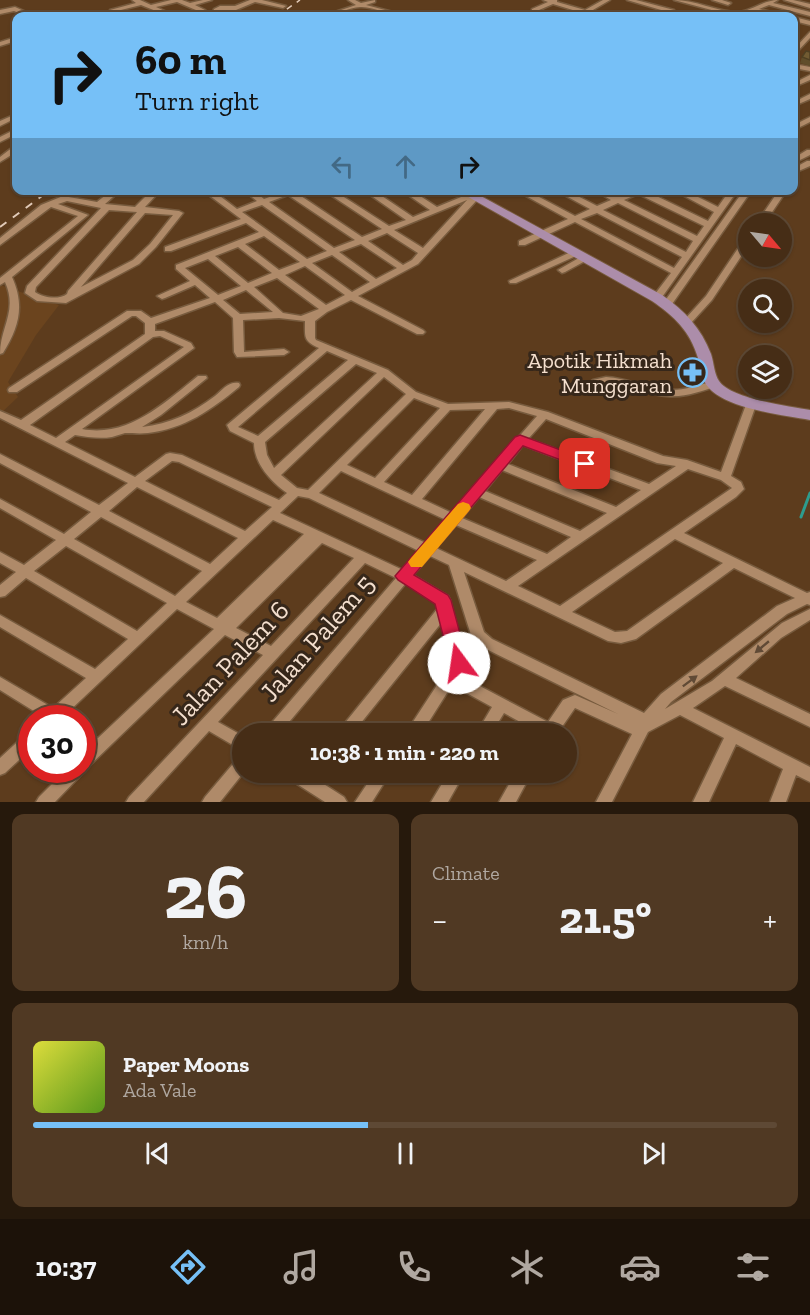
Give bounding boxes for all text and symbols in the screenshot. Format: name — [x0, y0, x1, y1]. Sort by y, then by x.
text: 60 m — [135, 34, 226, 85]
icon: right — [36, 36, 114, 114]
text: Turn right — [135, 85, 259, 117]
icon: left — [326, 150, 359, 183]
icon: ahead — [389, 150, 422, 183]
icon: right — [452, 150, 485, 183]
north arrow — [738, 213, 792, 267]
map controls — [738, 213, 792, 399]
button: search — [738, 279, 792, 333]
button: layers — [738, 345, 792, 399]
place label: Apotik Hikmah Munggaran — [528, 347, 673, 399]
pharmacy icon: Apotik Hikmah Munggaran — [677, 357, 709, 389]
pin — [559, 438, 610, 489]
icon: arrive — [568, 447, 601, 480]
street label: Jalan Palem 5 — [253, 568, 381, 708]
street label: Jalan Palem 6 — [164, 594, 296, 732]
position arrow — [427, 631, 491, 695]
one-way arrow — [755, 640, 770, 653]
one-way arrow — [682, 675, 697, 687]
speed limit sign: 30 — [18, 705, 96, 783]
text: 10:38 · 1 min · 220 m — [310, 739, 499, 766]
text: 26 — [164, 844, 247, 938]
text: Climate — [432, 861, 500, 885]
text: 21.5° — [559, 891, 651, 945]
text: − — [432, 900, 447, 939]
text: + — [763, 900, 777, 939]
text: km/h — [183, 930, 228, 954]
text: Paper Moons — [123, 1051, 249, 1078]
text: Ada Vale — [123, 1078, 196, 1102]
icon: previous — [141, 1137, 174, 1170]
icon: pause — [389, 1137, 422, 1170]
icon: next — [637, 1137, 670, 1170]
icon: directions — [167, 1246, 209, 1288]
icon: music — [280, 1246, 322, 1288]
icon: phone — [393, 1246, 435, 1288]
icon: climate — [506, 1246, 548, 1288]
icon: car — [619, 1246, 661, 1288]
icon: filters — [732, 1246, 774, 1288]
text: 10:37 — [36, 1251, 96, 1283]

